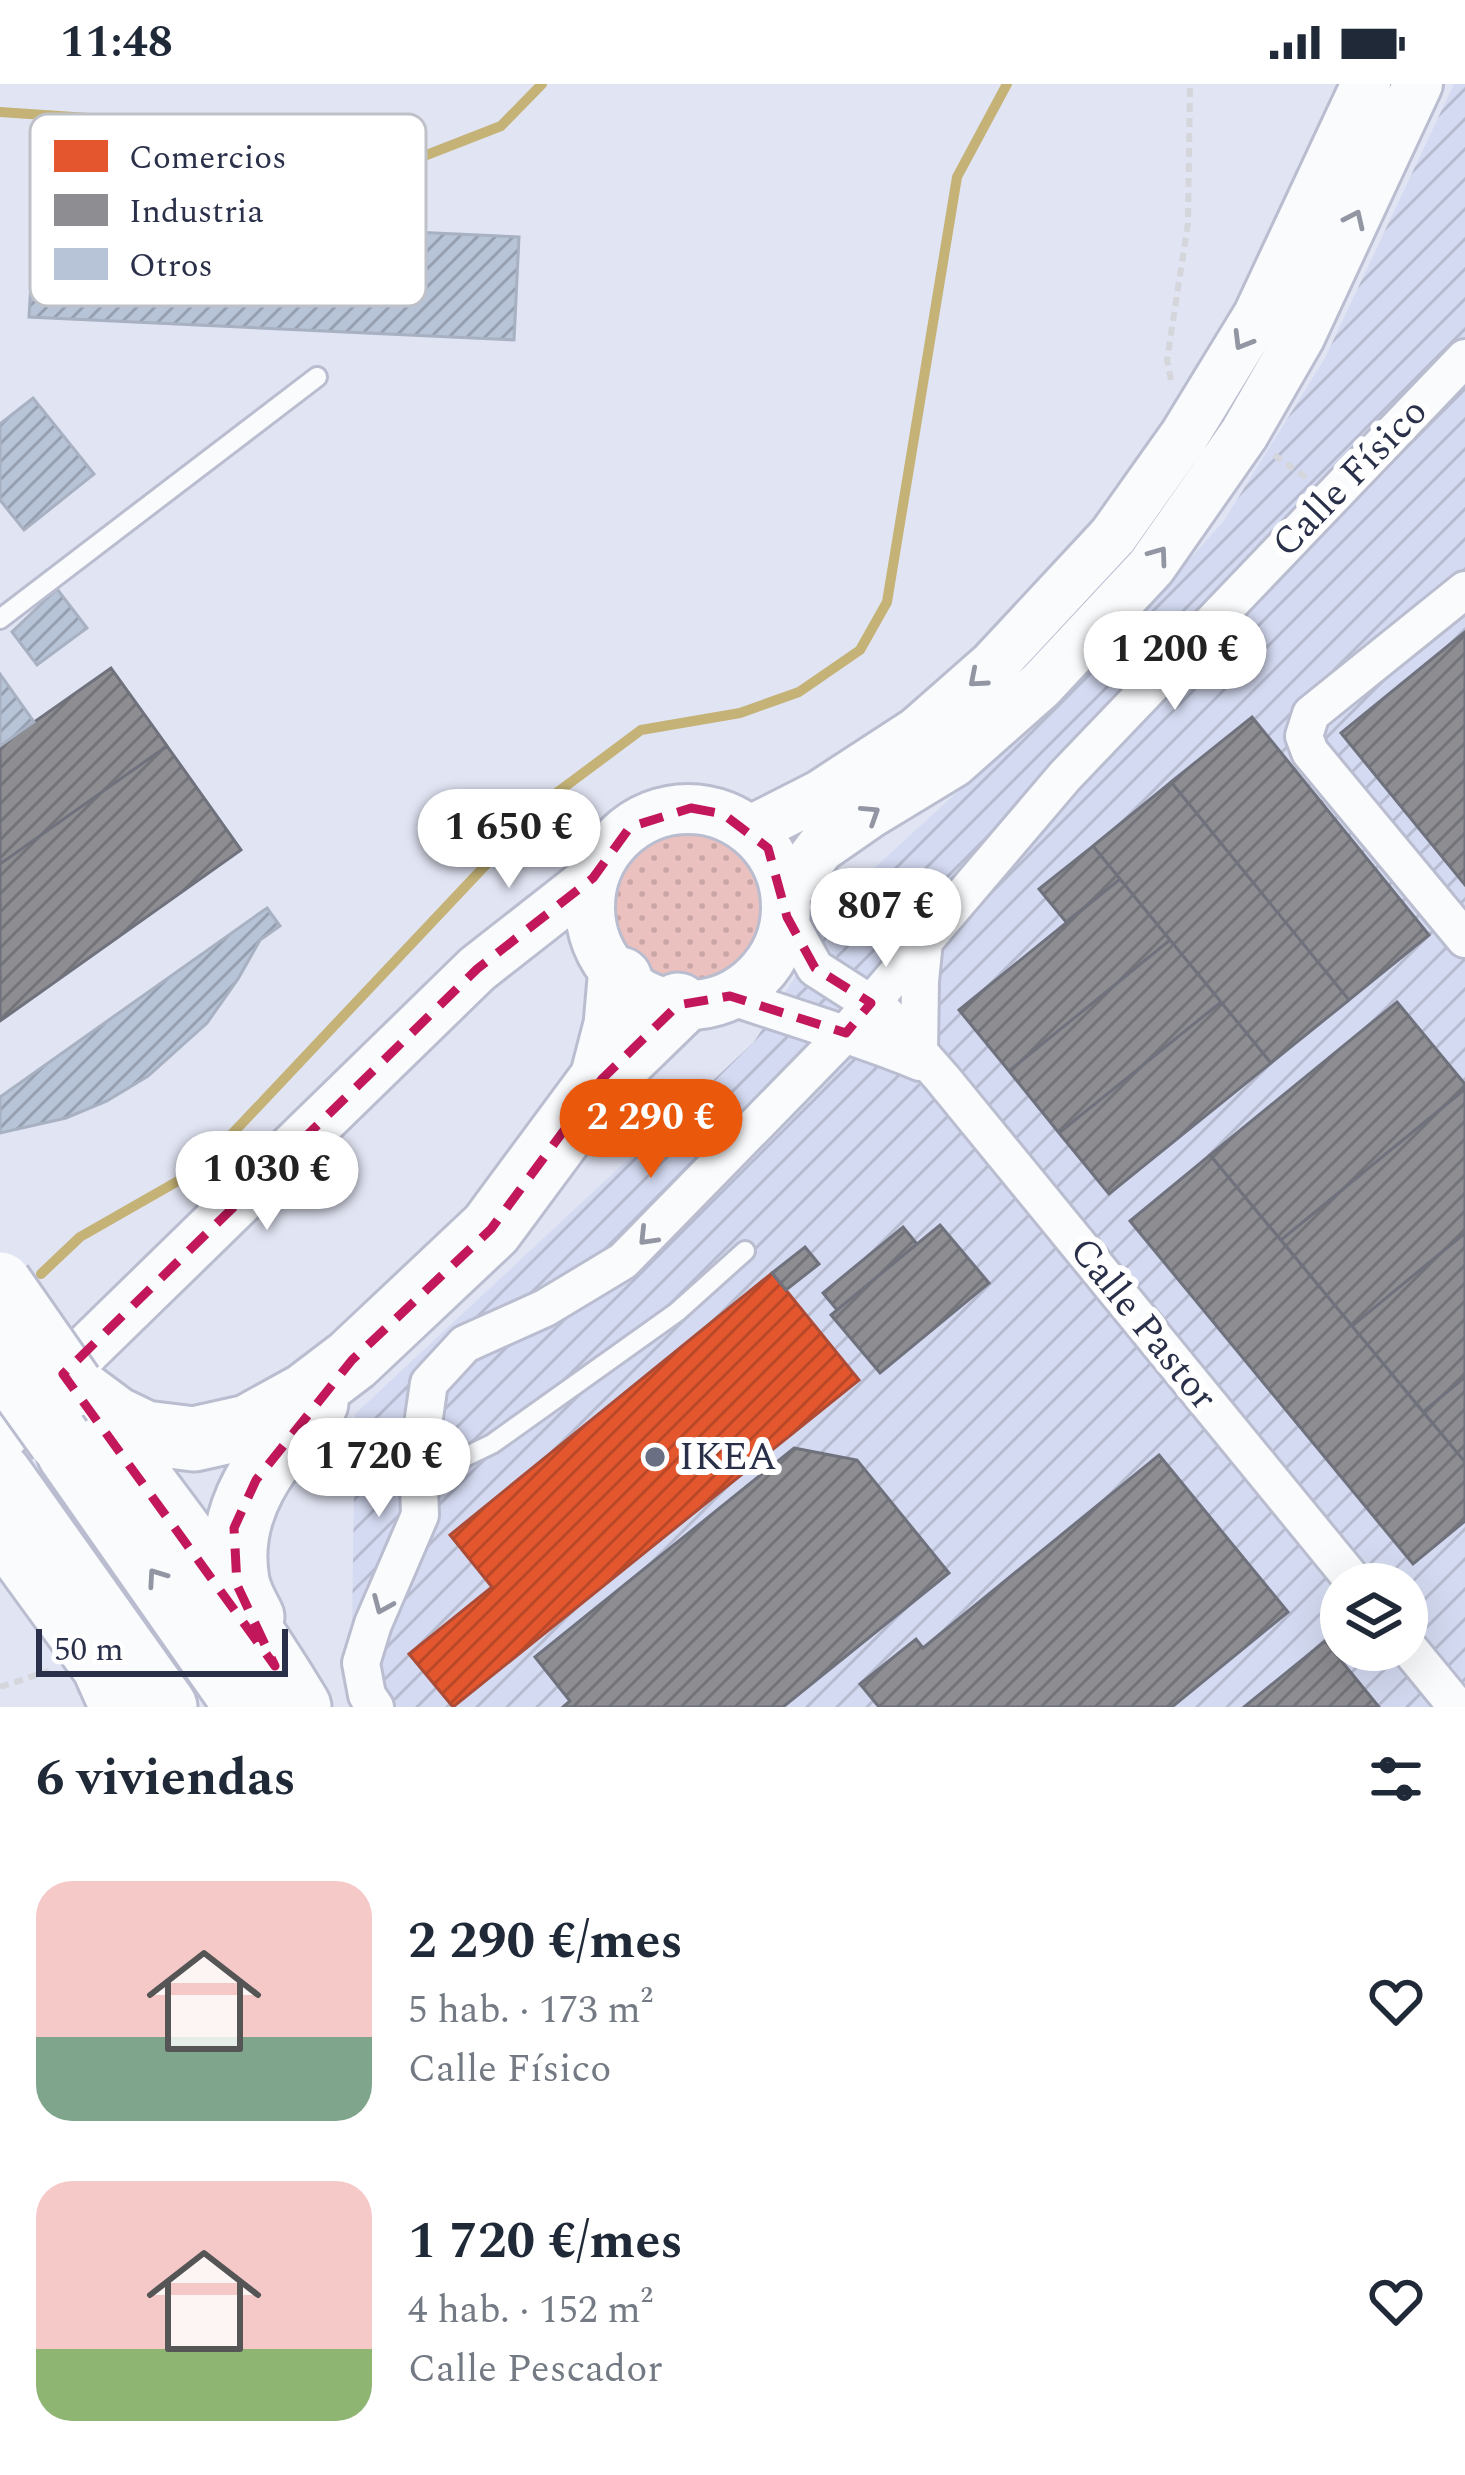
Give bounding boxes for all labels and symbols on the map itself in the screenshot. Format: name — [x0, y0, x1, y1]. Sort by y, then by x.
legend — [30, 114, 426, 306]
text: Comercios — [129, 133, 286, 183]
text: Industria — [129, 187, 264, 237]
one-way arrow — [1340, 210, 1364, 231]
text: Otros — [129, 241, 213, 291]
one-way arrow — [1234, 328, 1257, 350]
street label: Calle Físico — [1258, 384, 1442, 572]
one-way arrow — [1144, 547, 1166, 568]
pin: 1 200 € — [1064, 611, 1286, 713]
one-way arrow — [969, 665, 991, 686]
pin: 1 650 € — [398, 789, 620, 891]
one-way arrow — [857, 806, 879, 828]
pin: 807 € — [802, 868, 970, 970]
pin: 2 290 € — [540, 1079, 762, 1181]
pin: 1 030 € — [156, 1131, 378, 1233]
one-way arrow — [639, 1223, 661, 1245]
street label: Calle Pastor — [1054, 1224, 1232, 1424]
pin: 1 720 € — [268, 1418, 490, 1520]
place label: IKEA — [679, 1428, 777, 1487]
marker: IKEA — [642, 1444, 668, 1470]
one-way arrow — [148, 1568, 170, 1590]
one-way arrow — [372, 1593, 396, 1614]
scale bar — [36, 1623, 288, 1676]

